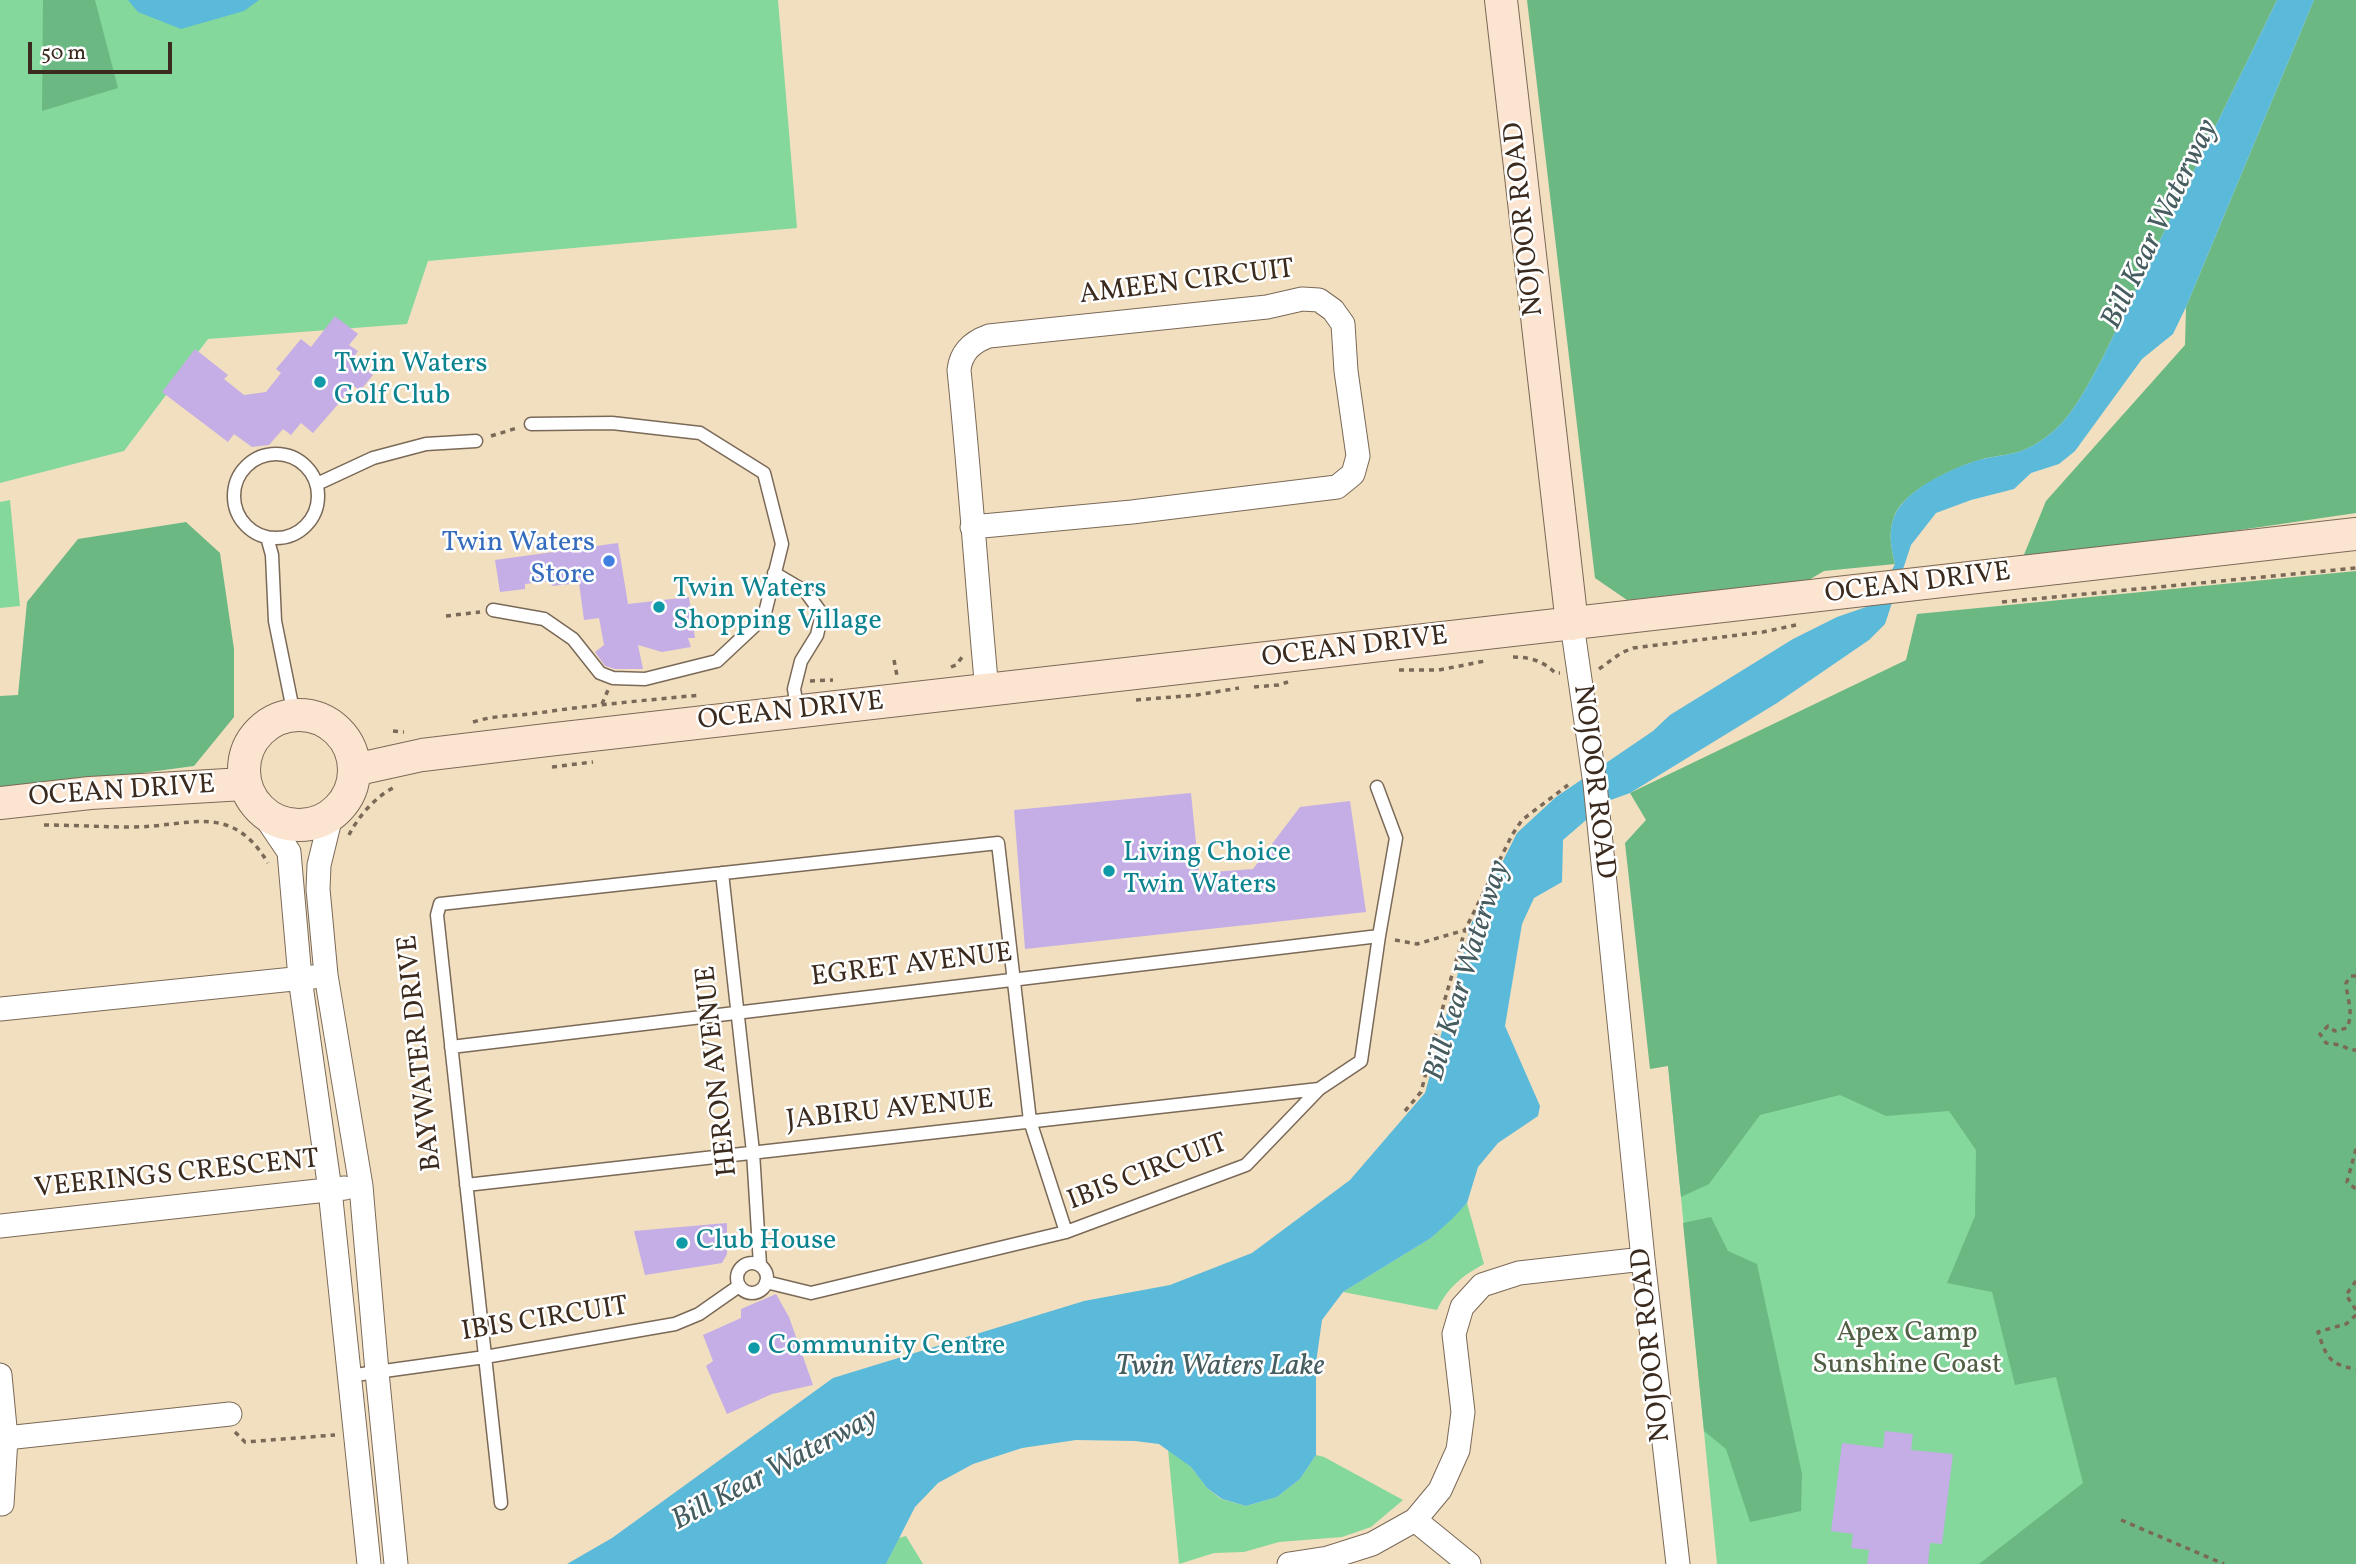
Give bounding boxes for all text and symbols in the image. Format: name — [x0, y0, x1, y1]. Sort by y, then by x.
scale bar — [32, 28, 175, 72]
text: 50 m — [41, 39, 86, 68]
water label: Bill Kear Waterway — [2096, 114, 2228, 336]
street label: NOJOOR ROAD — [1499, 120, 1553, 318]
street label: AMEEN CIRCUIT — [1078, 254, 1296, 314]
place label: Twin Waters Golf Club — [334, 349, 488, 415]
marker: Twin Waters Golf Club — [312, 374, 328, 390]
place label: Twin Waters Store — [441, 528, 595, 594]
marker: Twin Waters Store — [601, 553, 617, 569]
street label: OCEAN DRIVE — [1823, 557, 2013, 613]
place label: Twin Waters Shopping Village — [673, 574, 882, 640]
marker: Twin Waters Shopping Village — [651, 599, 667, 615]
street label: OCEAN DRIVE — [1260, 621, 1450, 677]
street label: NOJOOR ROAD — [1563, 683, 1621, 881]
street label: OCEAN DRIVE — [696, 687, 886, 739]
street label: OCEAN DRIVE — [28, 770, 216, 816]
place label: Living Choice Twin Waters — [1123, 838, 1291, 904]
water label: Bill Kear Waterway — [1418, 856, 1520, 1086]
marker: Living Choice Twin Waters — [1101, 863, 1117, 879]
street label: BAYWATER DRIVE — [393, 933, 451, 1173]
street label: EGRET AVENUE — [809, 938, 1015, 996]
street label: HERON AVENUE — [691, 964, 747, 1178]
street label: JABIRU AVENUE — [785, 1084, 995, 1140]
street label: IBIS CIRCUIT — [1063, 1128, 1233, 1220]
street label: VEERINGS CRESCENT — [33, 1144, 321, 1208]
place label: Club House — [696, 1226, 836, 1260]
marker: Club House — [674, 1235, 690, 1251]
street label: NOJOOR ROAD — [1626, 1246, 1680, 1444]
street label: IBIS CIRCUIT — [459, 1291, 631, 1351]
park label: Apex Camp Sunshine Coast — [1812, 1318, 2002, 1384]
place label: Community Centre — [768, 1331, 1005, 1365]
marker: Community Centre — [746, 1340, 762, 1356]
water label: Twin Waters Lake — [1116, 1350, 1324, 1386]
water label: Bill Kear Waterway — [667, 1401, 885, 1541]

